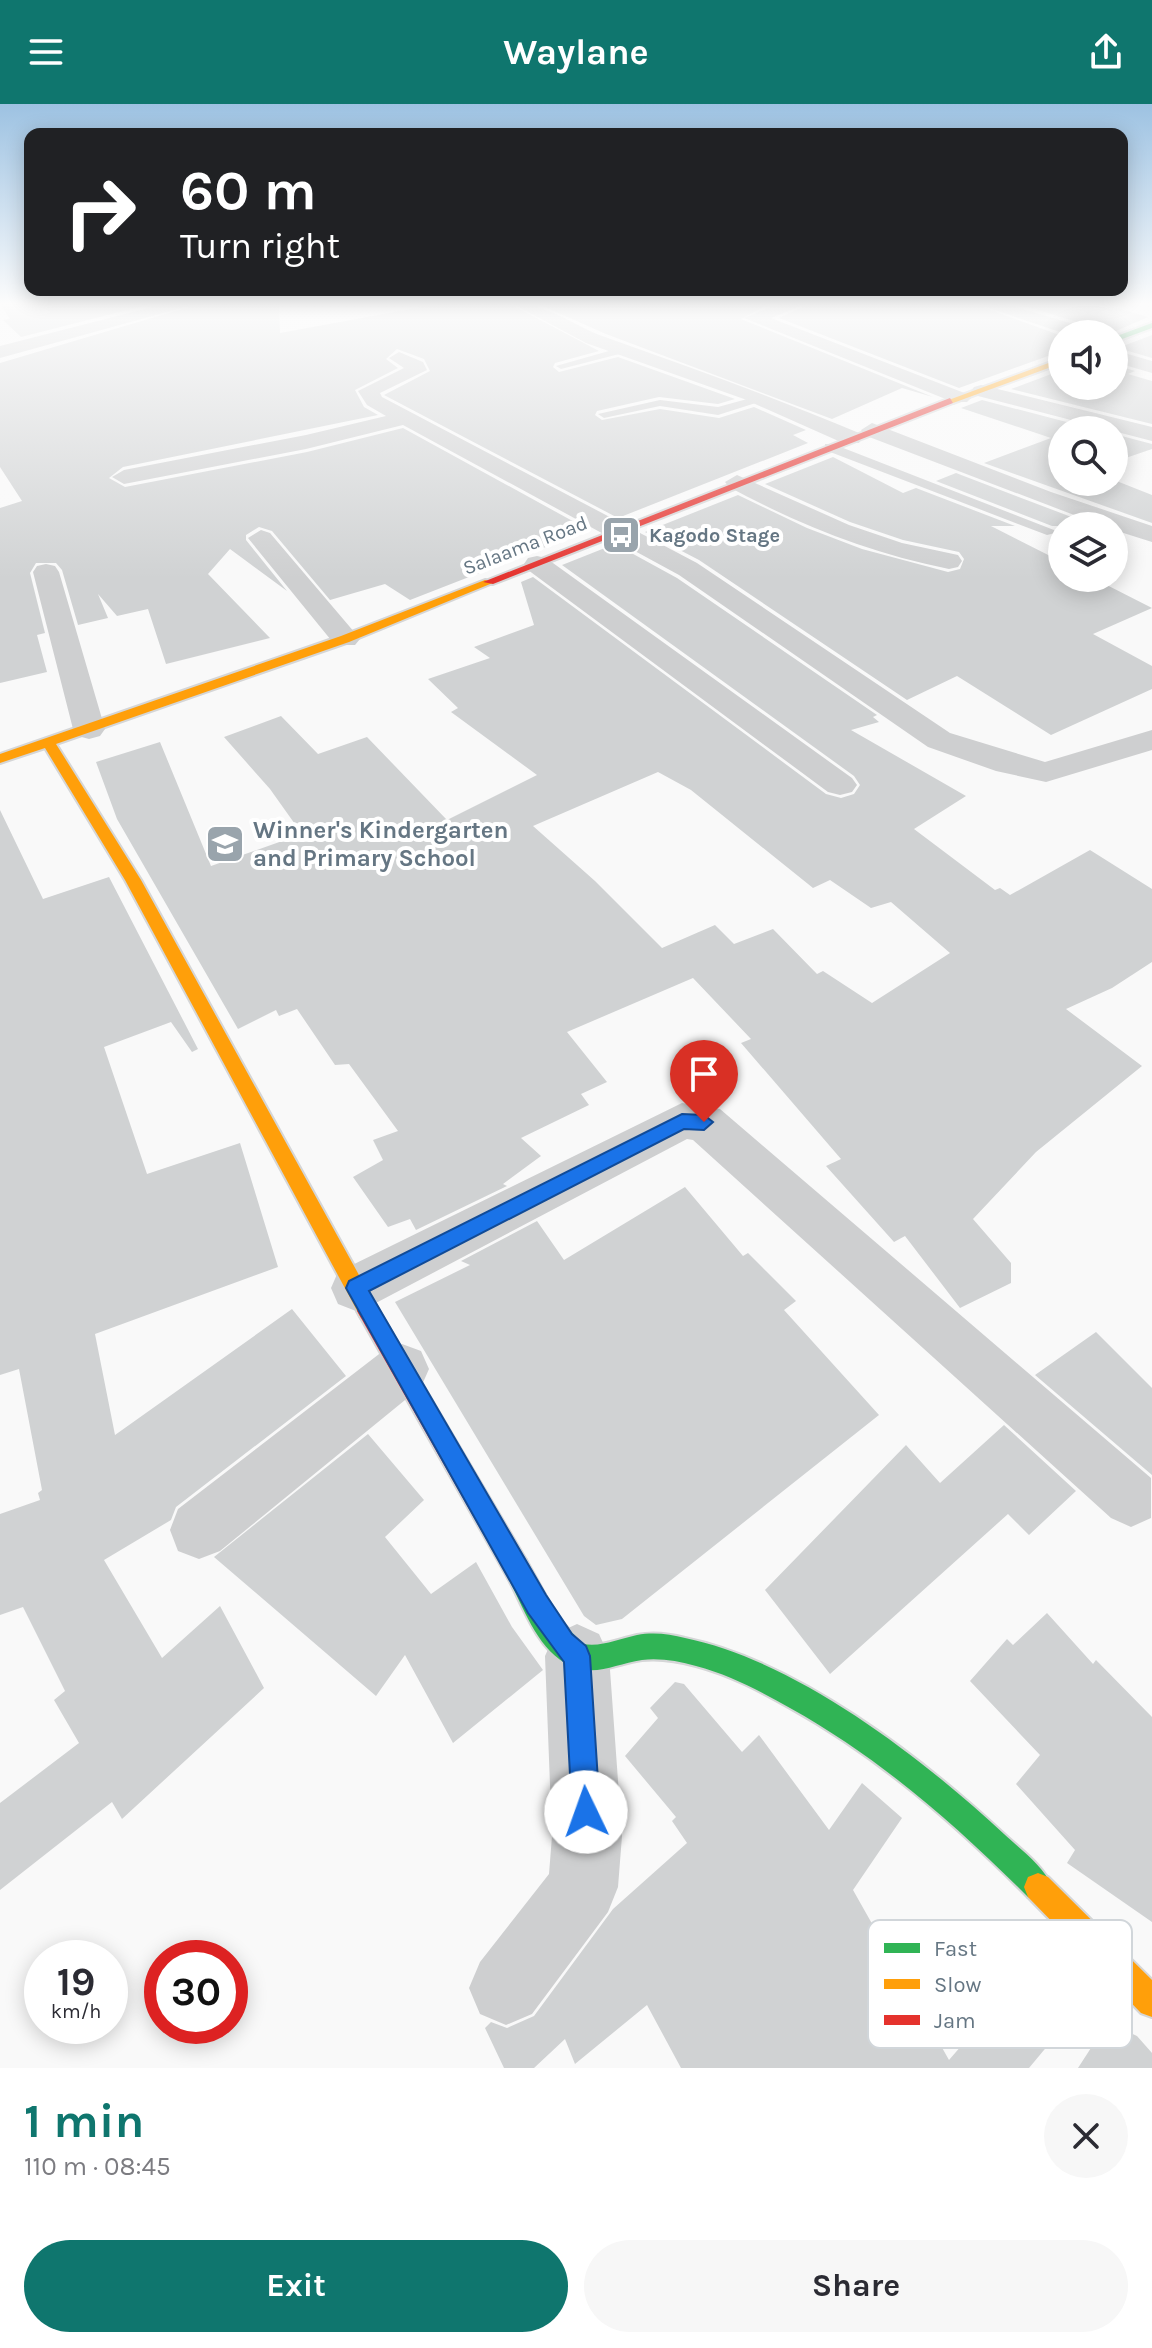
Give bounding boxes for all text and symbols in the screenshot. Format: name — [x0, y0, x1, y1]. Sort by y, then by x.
icon: menu — [24, 30, 68, 74]
icon: share — [1084, 30, 1128, 74]
text: Waylane — [503, 31, 649, 73]
text: 60 m — [180, 158, 317, 223]
icon: right — [48, 160, 152, 264]
text: Turn right — [180, 225, 340, 267]
map controls — [1048, 320, 1128, 592]
button: sound — [1048, 320, 1128, 400]
button: search — [1048, 416, 1128, 496]
street label: Salaama Road — [460, 511, 591, 580]
button: layers — [1048, 512, 1128, 592]
bus stop icon: Kagodo Stage — [600, 514, 642, 556]
place label: Kagodo Stage — [649, 524, 780, 547]
place label: Winner's Kindergarten and Primary School — [253, 816, 508, 872]
school or university icon: Winner's Kindergarten and Primary School — [204, 823, 246, 865]
pin — [670, 1040, 738, 1122]
icon: arrive — [682, 1052, 726, 1096]
position arrow — [544, 1770, 628, 1854]
legend — [868, 1920, 1132, 2048]
text: Fast — [934, 1936, 977, 1962]
speed limit sign: 30 — [144, 1940, 248, 2044]
text: 19 — [57, 1958, 95, 2005]
text: Slow — [934, 1972, 981, 1998]
text: km/h — [51, 2000, 101, 2023]
text: Jam — [934, 2008, 976, 2034]
text: 1 min — [24, 2093, 144, 2149]
button: close — [1044, 2094, 1128, 2178]
text: 110 m · 08:45 — [24, 2151, 171, 2182]
button: Exit — [24, 2240, 568, 2332]
button: Share — [584, 2240, 1128, 2332]

